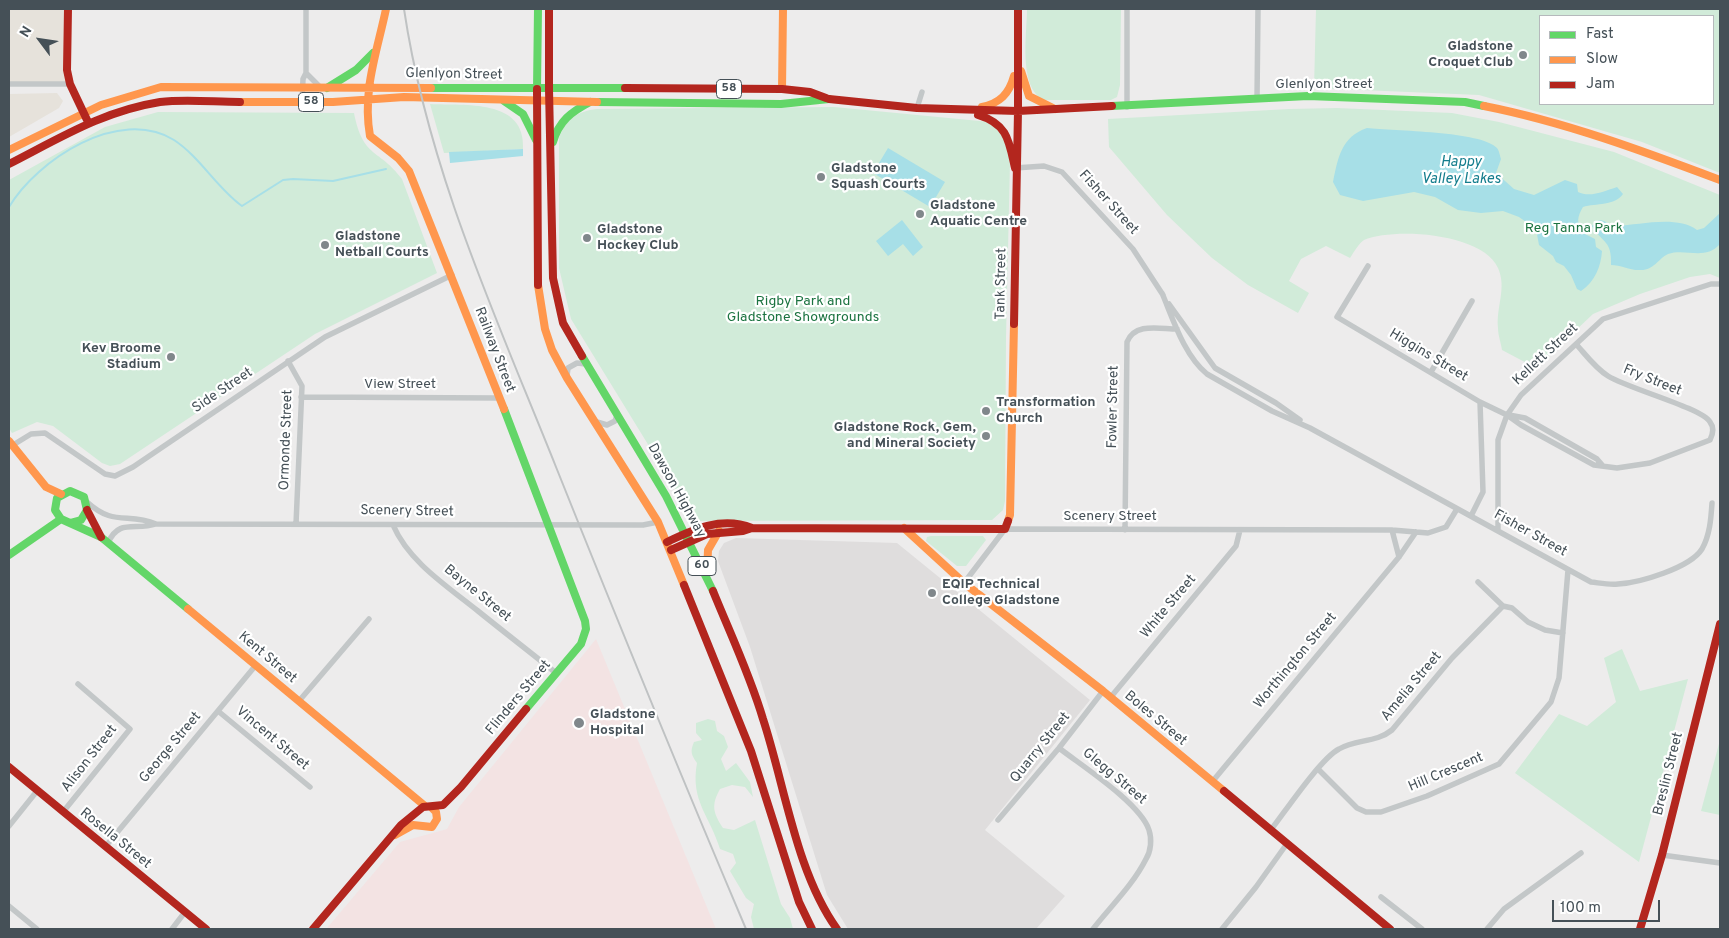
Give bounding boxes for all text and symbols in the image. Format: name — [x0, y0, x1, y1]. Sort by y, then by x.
north arrow — [15, 15, 65, 65]
legend — [1539, 15, 1714, 105]
text: N — [17, 23, 37, 41]
text: Fast — [1586, 25, 1614, 44]
place label: Gladstone Croquet Club — [1428, 39, 1513, 72]
marker: Gladstone Croquet Club — [1517, 49, 1529, 61]
text: Slow — [1586, 50, 1618, 69]
street label: Glenlyon Street — [405, 66, 503, 84]
text: Jam — [1586, 75, 1615, 94]
street label: Glenlyon Street — [1275, 77, 1373, 93]
road number: 58 — [716, 80, 742, 98]
road number: 58 — [298, 92, 324, 111]
water label: Happy Valley Lakes — [1421, 154, 1501, 189]
place label: Gladstone Squash Courts — [831, 161, 925, 193]
street label: Fisher Street — [1075, 167, 1141, 239]
marker: Gladstone Squash Courts — [815, 171, 827, 183]
place label: Gladstone Aquatic Centre — [930, 198, 1027, 230]
marker: Gladstone Aquatic Centre — [914, 208, 926, 220]
park label: Reg Tanna Park — [1525, 221, 1623, 237]
place label: Gladstone Hockey Club — [597, 222, 679, 254]
place label: Gladstone Netball Courts — [335, 229, 429, 262]
marker: Gladstone Hockey Club — [581, 232, 593, 244]
marker: Gladstone Netball Courts — [319, 239, 331, 251]
street label: Tank Street — [993, 248, 1011, 320]
park label: Rigby Park and Gladstone Showgrounds — [727, 294, 879, 326]
street label: Railway Street — [470, 305, 518, 395]
street label: Kellett Street — [1510, 320, 1582, 390]
street label: Higgins Street — [1386, 326, 1470, 386]
place label: Kev Broome Stadium — [82, 341, 161, 374]
marker: Kev Broome Stadium — [165, 351, 177, 363]
street label: Fry Street — [1620, 362, 1684, 400]
street label: Side Street — [190, 365, 256, 417]
street label: Fowler Street — [1105, 365, 1123, 449]
street label: View Street — [364, 377, 436, 393]
street label: Ormonde Street — [277, 389, 297, 491]
place label: Transformation Church — [996, 395, 1095, 428]
marker: Transformation Church — [980, 405, 992, 417]
place label: Gladstone Rock, Gem, and Mineral Society — [834, 420, 976, 452]
marker: Gladstone Rock, Gem, and Mineral Society — [980, 430, 992, 442]
street label: Dawson Highway — [643, 441, 709, 541]
street label: Scenery Street — [360, 503, 454, 521]
street label: Fisher Street — [1490, 507, 1570, 561]
street label: Scenery Street — [1063, 509, 1157, 525]
road number: 60 — [688, 556, 716, 576]
street label: Bayne Street — [440, 562, 514, 626]
street label: White Street — [1138, 572, 1200, 642]
place label: EQIP Technical College Gladstone — [942, 577, 1060, 610]
marker: EQIP Technical College Gladstone — [926, 587, 938, 599]
street label: Worthington Street — [1251, 610, 1341, 712]
street label: Kent Street — [234, 629, 300, 687]
street label: Amelia Street — [1378, 649, 1446, 725]
street label: Flinders Street — [483, 657, 555, 739]
street label: Boles Street — [1120, 688, 1190, 750]
street label: Vincent Street — [232, 704, 312, 774]
place label: Gladstone Hospital — [590, 707, 656, 740]
street label: George Street — [136, 709, 206, 787]
street label: Quarry Street — [1007, 709, 1075, 787]
marker: Gladstone Hospital — [572, 716, 586, 730]
street label: Alison Street — [59, 722, 121, 796]
street label: Breslin Street — [1651, 731, 1687, 817]
street label: Glegg Street — [1078, 745, 1150, 809]
street label: Hill Crescent — [1406, 750, 1486, 796]
street label: Rosella Street — [76, 805, 154, 873]
scale bar — [1554, 890, 1662, 922]
text: 100 m — [1560, 899, 1601, 918]

